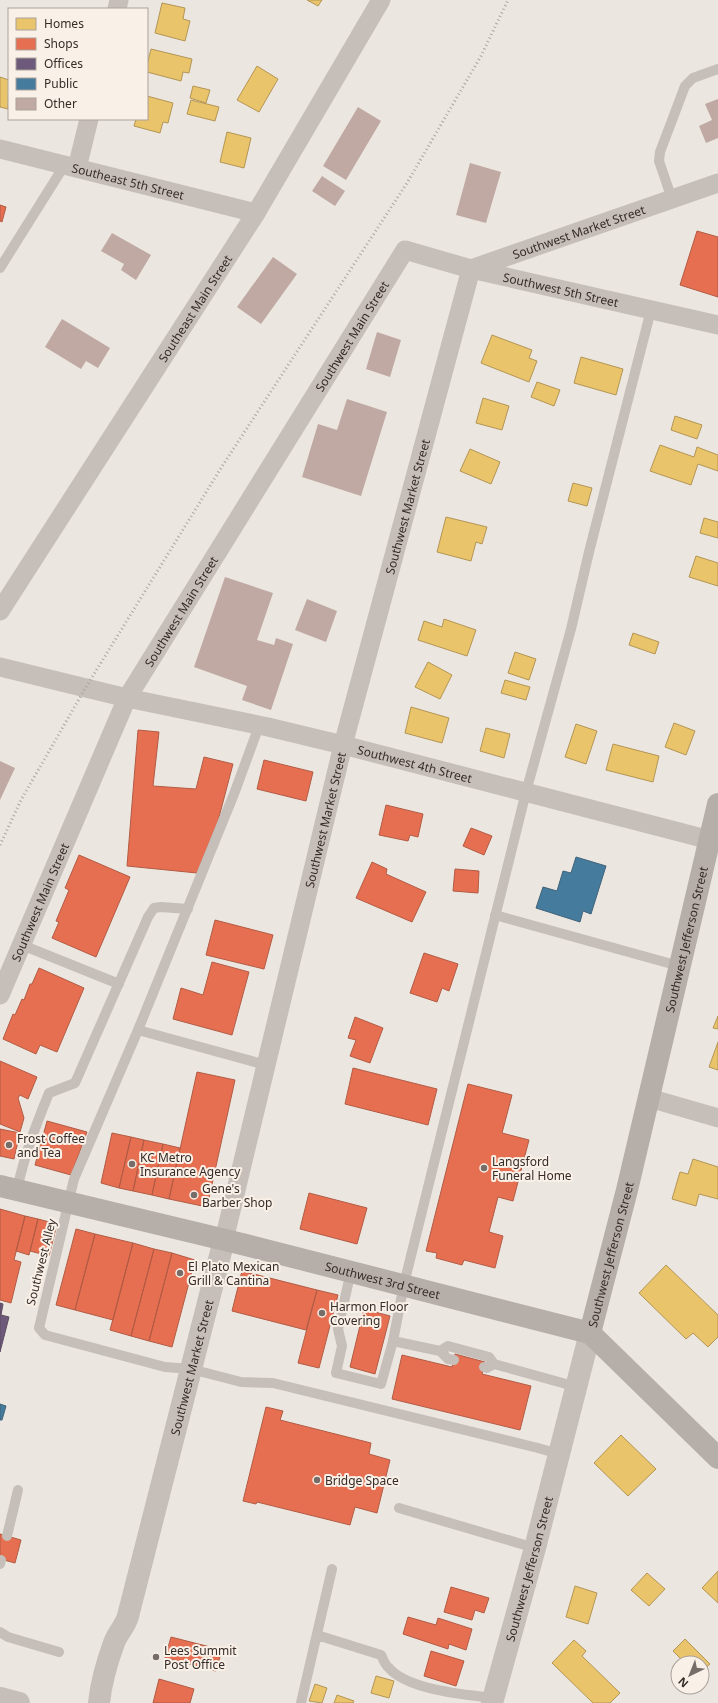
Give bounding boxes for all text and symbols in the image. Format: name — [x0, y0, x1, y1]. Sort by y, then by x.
legend — [8, 8, 148, 120]
text: Homes — [44, 15, 84, 32]
text: Shops — [44, 35, 79, 52]
text: Offices — [44, 55, 83, 72]
text: Public — [44, 75, 78, 92]
text: Other — [44, 95, 77, 112]
street label: Southeast 5th Street — [70, 159, 187, 203]
street label: Southwest Market Street — [510, 200, 648, 262]
street label: Southeast Main Street — [154, 251, 236, 365]
street label: Southwest 5th Street — [501, 268, 621, 311]
street label: Southwest Main Street — [311, 277, 393, 395]
street label: Southwest Market Street — [381, 436, 434, 576]
street label: Southwest Main Street — [140, 552, 222, 670]
street label: Southwest 4th Street — [356, 741, 475, 787]
street label: Southwest Market Street — [300, 750, 350, 890]
street label: Southwest Main Street — [7, 840, 73, 964]
street label: Southwest Jefferson Street — [661, 864, 712, 1014]
place label: Frost Coffee and Tea — [17, 1130, 85, 1161]
marker: Frost Coffee and Tea — [4, 1140, 14, 1150]
place label: KC Metro Insurance Agency — [140, 1149, 241, 1180]
place label: Langsford Funeral Home — [492, 1153, 572, 1184]
marker: KC Metro Insurance Agency — [127, 1159, 137, 1169]
marker: Langsford Funeral Home — [479, 1163, 489, 1173]
street label: Southwest Jefferson Street — [583, 1179, 637, 1329]
place label: Gene's Barber Shop — [202, 1180, 272, 1211]
marker: Gene's Barber Shop — [189, 1190, 199, 1200]
street label: Southwest Alley — [22, 1216, 60, 1307]
street label: Southwest 3rd Street — [323, 1257, 443, 1303]
place label: El Plato Mexican Grill & Cantina — [188, 1258, 279, 1289]
marker: El Plato Mexican Grill & Cantina — [175, 1268, 185, 1278]
street label: Southwest Market Street — [166, 1297, 217, 1437]
place label: Harmon Floor Covering — [330, 1298, 408, 1329]
marker: Harmon Floor Covering — [317, 1308, 327, 1318]
place label: Bridge Space — [325, 1472, 399, 1489]
marker: Bridge Space — [312, 1475, 322, 1485]
street label: Southwest Jefferson Street — [501, 1494, 557, 1643]
place label: Lees Summit Post Office — [164, 1642, 237, 1673]
marker: Lees Summit Post Office — [151, 1652, 161, 1662]
north arrow — [670, 1655, 710, 1695]
text: N — [674, 1674, 691, 1691]

